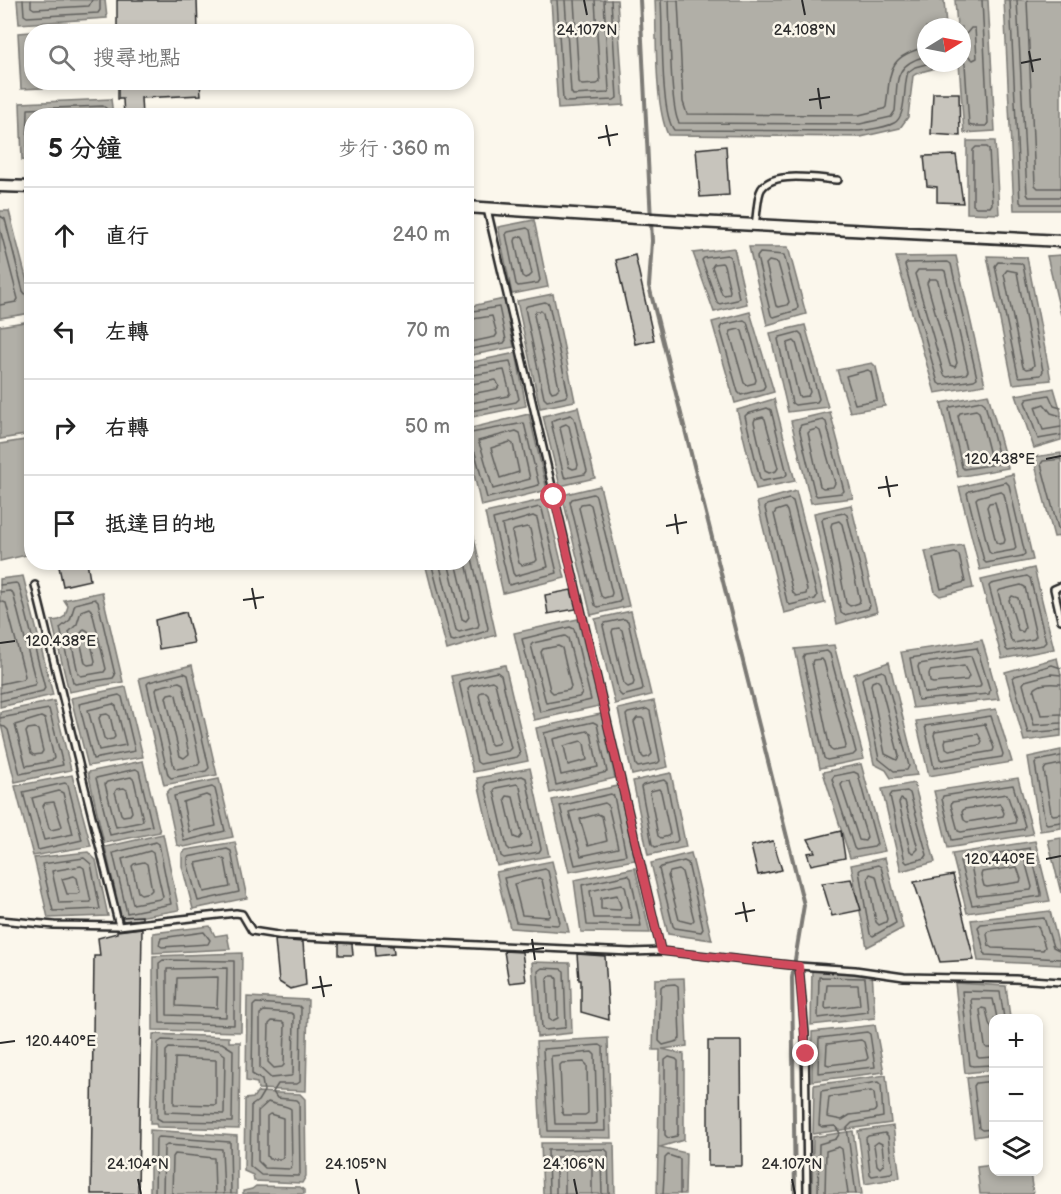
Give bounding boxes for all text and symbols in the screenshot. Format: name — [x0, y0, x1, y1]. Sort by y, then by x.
north arrow — [917, 18, 971, 72]
text: 24.107°N — [557, 21, 617, 40]
text: 24.108°N — [774, 21, 836, 40]
search box — [24, 24, 474, 90]
icon: search — [45, 41, 78, 74]
text: 搜尋地點 — [93, 45, 181, 72]
text: 5 分鐘 — [48, 134, 122, 165]
text: 步行 · 360 m — [339, 137, 450, 161]
icon: ahead — [48, 219, 81, 252]
text: 直行 — [105, 223, 149, 250]
text: 240 m — [393, 223, 450, 247]
icon: left — [48, 315, 81, 348]
text: 左轉 — [105, 319, 149, 346]
text: 70 m — [406, 319, 450, 343]
icon: right — [48, 411, 81, 444]
text: 右轉 — [105, 415, 149, 442]
text: 50 m — [405, 415, 450, 439]
text: 120.438°E — [965, 450, 1035, 469]
route start — [540, 483, 566, 509]
icon: arrive — [48, 507, 81, 540]
text: 抵達目的地 — [105, 511, 215, 538]
text: 120.438°E — [26, 632, 96, 651]
text: 120.440°E — [965, 850, 1035, 869]
map controls — [989, 1014, 1043, 1176]
button: + — [989, 1014, 1043, 1068]
text: 120.440°E — [26, 1032, 96, 1051]
route end — [792, 1040, 818, 1066]
button: − — [989, 1068, 1043, 1122]
button: layers — [989, 1122, 1043, 1176]
text: 24.104°N — [107, 1155, 169, 1174]
text: 24.105°N — [325, 1155, 387, 1174]
text: 24.106°N — [543, 1155, 605, 1174]
text: 24.107°N — [762, 1155, 822, 1174]

